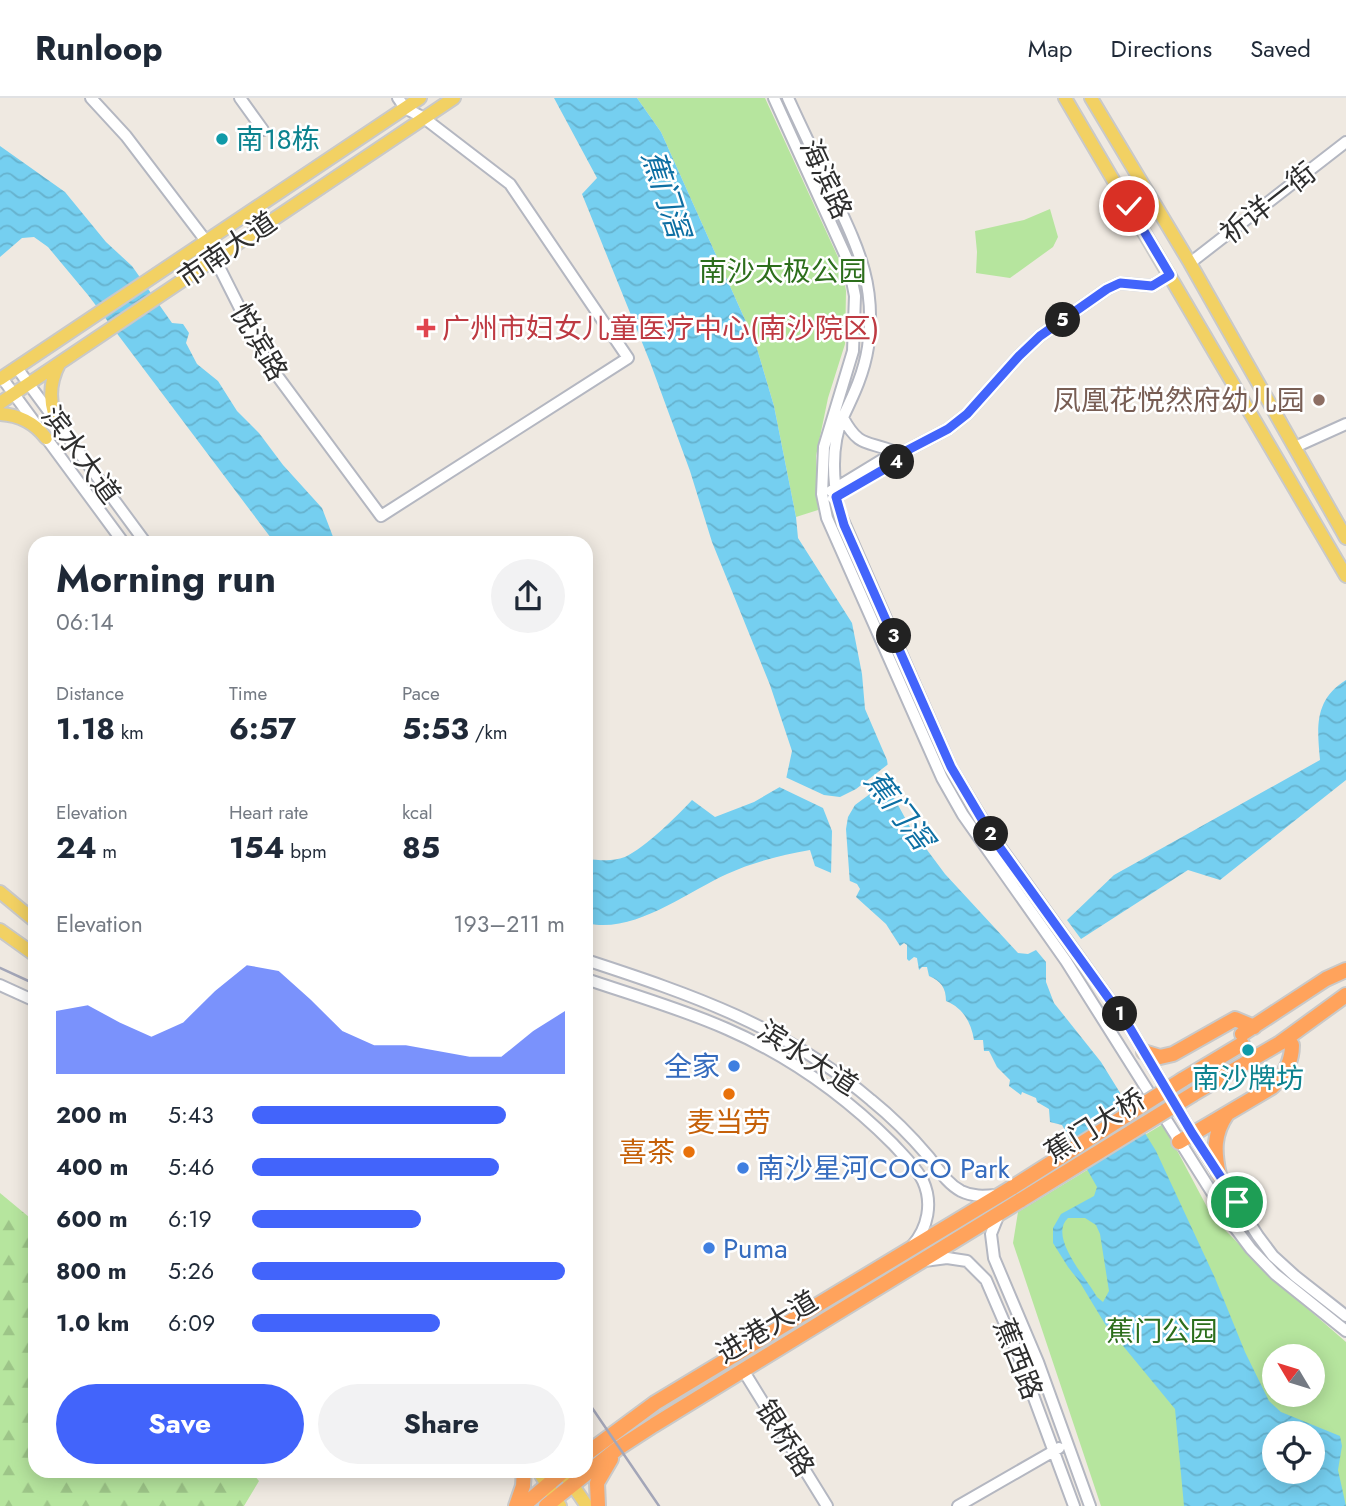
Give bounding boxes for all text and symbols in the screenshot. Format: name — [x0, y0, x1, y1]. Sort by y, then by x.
text: Runloop — [35, 25, 163, 72]
text: Map — [1028, 31, 1073, 66]
text: Directions — [1111, 31, 1212, 66]
text: Saved — [1250, 31, 1311, 66]
place label: 南18栋 — [236, 119, 320, 160]
marker: 南18栋 — [214, 131, 230, 147]
street label: 海滨路 — [790, 132, 862, 226]
water label: 蕉门滘 — [632, 145, 702, 247]
street label: 祈详一街 — [1211, 152, 1325, 254]
pin — [1099, 176, 1159, 236]
icon: check — [1110, 187, 1148, 225]
street label: 市南大道 — [169, 202, 285, 298]
park label: 南沙太极公园 — [699, 251, 867, 292]
street label: 悦滨路 — [220, 295, 298, 389]
pin: 5 — [1046, 302, 1080, 338]
text: 5 — [1056, 306, 1069, 333]
place label: 广州市妇女儿童医疗中心(南沙院区) — [442, 308, 879, 349]
marker: 广州市妇女儿童医疗中心(南沙院区) — [416, 318, 436, 338]
place label: 凤凰花悦然府幼儿园 — [1053, 380, 1305, 421]
marker: 凤凰花悦然府幼儿园 — [1311, 392, 1327, 408]
street label: 滨水大道 — [31, 398, 131, 512]
pin: 4 — [880, 444, 914, 480]
text: 4 — [890, 448, 903, 475]
text: Morning run — [56, 551, 276, 606]
button: share — [491, 559, 565, 633]
text: 06:14 — [56, 605, 114, 639]
pin: 3 — [876, 618, 912, 654]
text: 3 — [888, 622, 899, 649]
text: Distance — [56, 680, 124, 707]
text: Time — [229, 680, 267, 707]
text: Pace — [402, 680, 440, 707]
text: 1.18 — [56, 707, 115, 750]
text: 6:57 — [229, 707, 296, 750]
text: 5:53 — [402, 707, 469, 750]
text: km — [115, 719, 144, 746]
text: /km — [469, 719, 508, 746]
water label: 蕉门滘 — [855, 761, 946, 862]
text: Elevation — [56, 799, 128, 826]
text: Heart rate — [229, 799, 308, 826]
text: kcal — [402, 799, 433, 826]
pin: 2 — [974, 816, 1009, 852]
text: 2 — [984, 820, 997, 847]
text: 24 — [56, 826, 97, 869]
text: 154 — [229, 826, 285, 869]
text: 85 — [402, 826, 440, 869]
text: m — [97, 838, 117, 865]
text: bpm — [285, 838, 327, 865]
text: Elevation — [56, 907, 143, 941]
text: 193–211 m — [453, 907, 565, 941]
pin: 1 — [1102, 996, 1138, 1032]
text: 1 — [1115, 1000, 1124, 1027]
street label: 滨水大道 — [750, 1010, 866, 1106]
marker: 南沙牌坊 — [1240, 1042, 1256, 1058]
place label: 全家 — [664, 1046, 720, 1087]
marker: 全家 — [726, 1058, 742, 1074]
place label: 南沙牌坊 — [1192, 1058, 1304, 1099]
street label: 蕉门大桥 — [1037, 1079, 1153, 1173]
marker: 麦当劳 — [721, 1086, 737, 1102]
text: 200 m — [56, 1098, 127, 1132]
text: 5:43 — [168, 1098, 214, 1132]
place label: 麦当劳 — [687, 1102, 771, 1143]
place label: 喜茶 — [619, 1132, 675, 1173]
marker: 喜茶 — [681, 1144, 697, 1160]
place label: 南沙星河COCO Park — [757, 1148, 1011, 1189]
text: 400 m — [56, 1150, 128, 1184]
text: 5:46 — [168, 1150, 215, 1184]
marker: 南沙星河COCO Park — [735, 1160, 751, 1176]
pin — [1207, 1172, 1267, 1232]
icon: arrive — [1218, 1183, 1256, 1221]
text: 600 m — [56, 1202, 128, 1236]
text: 6:19 — [168, 1202, 212, 1236]
place label: Puma — [723, 1228, 788, 1269]
marker: Puma — [701, 1240, 717, 1256]
text: 800 m — [56, 1254, 127, 1288]
text: 5:26 — [168, 1254, 214, 1288]
street label: 进港大道 — [708, 1281, 826, 1373]
text: 1.0 km — [56, 1306, 129, 1340]
text: 6:09 — [168, 1306, 215, 1340]
park label: 蕉门公园 — [1106, 1311, 1218, 1352]
street label: 蕉西路 — [983, 1312, 1053, 1406]
north arrow — [1262, 1344, 1325, 1407]
map controls — [1262, 1344, 1325, 1484]
button: Save — [56, 1384, 304, 1464]
button: Share — [318, 1384, 565, 1464]
street label: 银桥路 — [745, 1392, 825, 1484]
button: locate — [1262, 1421, 1325, 1484]

